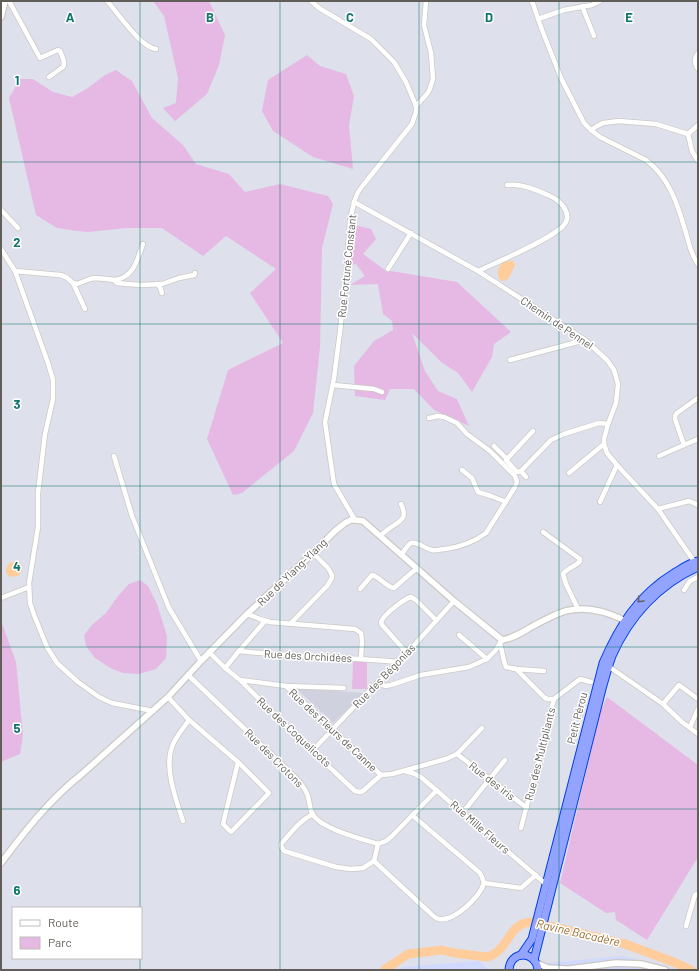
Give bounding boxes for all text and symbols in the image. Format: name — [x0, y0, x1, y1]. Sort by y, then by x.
text: A — [66, 9, 75, 25]
text: B — [206, 9, 214, 25]
text: C — [346, 9, 354, 25]
text: D — [485, 9, 493, 25]
text: E — [625, 9, 633, 25]
text: 1 — [15, 72, 19, 88]
street label: Rue Fortuné Constant — [335, 214, 358, 318]
text: 2 — [13, 234, 21, 250]
street label: Chemin de Pennel — [518, 293, 596, 352]
text: 3 — [13, 396, 21, 412]
street label: Rue de Ylang-Ylang — [254, 535, 329, 608]
text: 4 — [13, 558, 21, 574]
one-way arrow — [638, 595, 645, 603]
street label: Rue des Bégonias — [350, 641, 418, 710]
street label: Rue des Orchidées — [264, 647, 352, 664]
street label: Rue des Fleurs de Canne — [287, 685, 380, 774]
street label: Petit Pérou — [564, 690, 589, 745]
street label: Rue des Coquelicots — [255, 694, 334, 769]
street label: Rue des Multipliants — [522, 706, 557, 802]
text: 5 — [13, 720, 21, 736]
street label: Rue des Crotons — [242, 726, 306, 790]
street label: Rue des iris — [467, 759, 518, 803]
street label: Rue Mille Fleurs — [448, 797, 513, 856]
text: 6 — [14, 882, 21, 898]
legend — [12, 907, 142, 959]
text: Route — [48, 915, 79, 929]
water label: Ravine Bacadère — [535, 916, 621, 948]
text: Parc — [48, 935, 72, 949]

